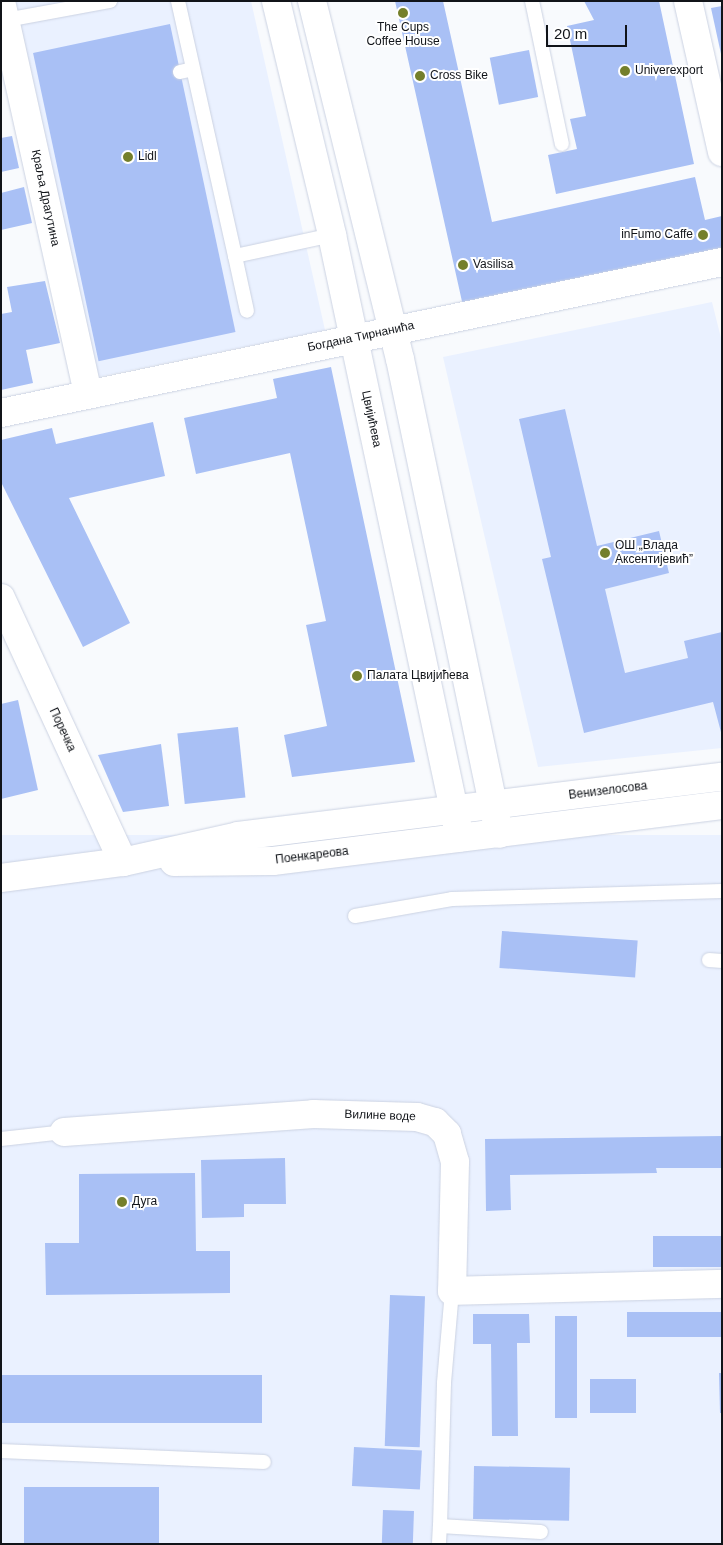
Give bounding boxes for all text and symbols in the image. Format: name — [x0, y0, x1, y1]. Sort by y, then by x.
marker: The Cups Coffee House — [397, 7, 409, 19]
scale bar — [548, 15, 629, 47]
place label: The Cups Coffee House — [366, 21, 440, 49]
text: 20 m — [554, 25, 587, 42]
place label: Univerexport — [635, 64, 703, 78]
marker: Univerexport — [619, 65, 631, 77]
place label: Cross Bike — [430, 69, 488, 83]
marker: Cross Bike — [414, 70, 426, 82]
street label: Краља Драгутина — [28, 148, 62, 248]
place label: Lidl — [138, 150, 157, 164]
marker: Lidl — [122, 151, 134, 163]
place label: inFumo Caffe — [621, 228, 693, 242]
marker: inFumo Caffe — [697, 229, 709, 241]
place label: Vasilisa — [473, 258, 513, 272]
marker: Vasilisa — [457, 259, 469, 271]
street label: Богдана Тирнанића — [306, 319, 416, 355]
street label: Цвијићева — [358, 389, 384, 449]
place label: ОШ „Влада Аксентијевић” — [615, 539, 693, 567]
marker: ОШ „Влада Аксентијевић” — [599, 547, 611, 559]
place label: Палата Цвијићева — [367, 669, 469, 683]
marker: Палата Цвијићева — [351, 670, 363, 682]
street label: Поречка — [46, 706, 78, 754]
street label: Венизелосова — [568, 779, 648, 803]
street label: Поенкареова — [275, 844, 349, 868]
street label: Вилине воде — [344, 1108, 416, 1124]
place label: Дуга — [132, 1195, 157, 1209]
marker: Дуга — [116, 1196, 128, 1208]

